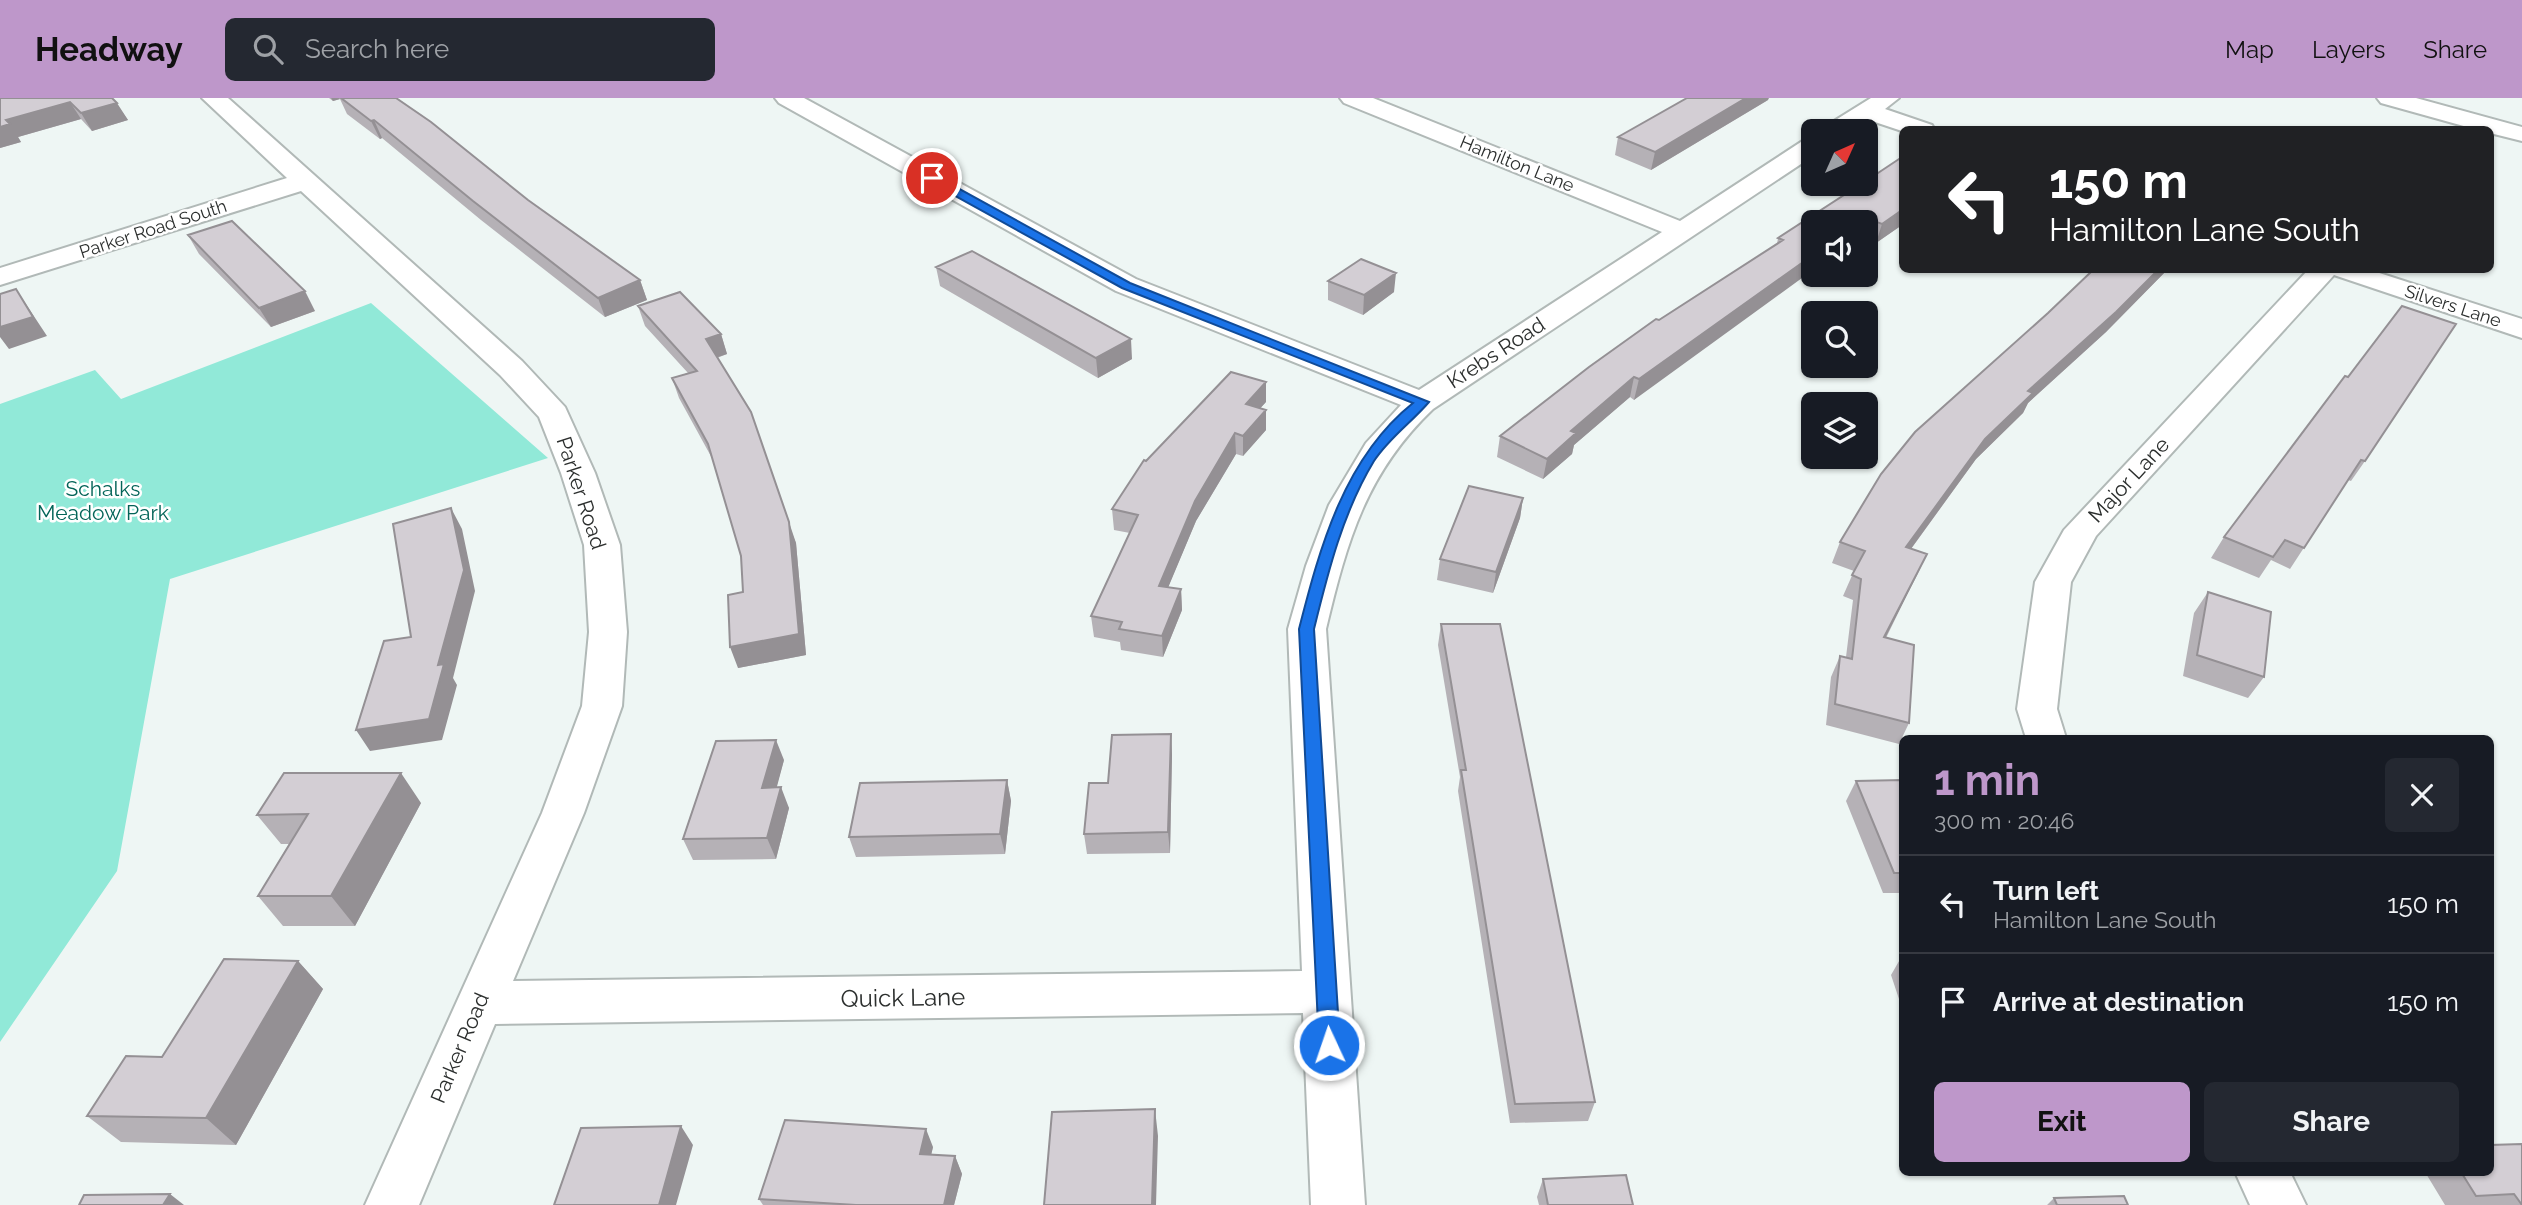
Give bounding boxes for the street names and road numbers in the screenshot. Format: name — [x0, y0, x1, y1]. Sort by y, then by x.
street label: Hamilton Lane — [1457, 131, 1578, 196]
street label: Parker Road South — [76, 195, 229, 262]
street label: Silvers Lane — [2402, 280, 2504, 331]
street label: Krebs Road — [1442, 312, 1549, 393]
street label: Major Lane — [2083, 432, 2174, 527]
street label: Parker Road — [551, 433, 611, 552]
street label: Quick Lane — [840, 982, 966, 1013]
street label: Parker Road — [425, 989, 494, 1107]

